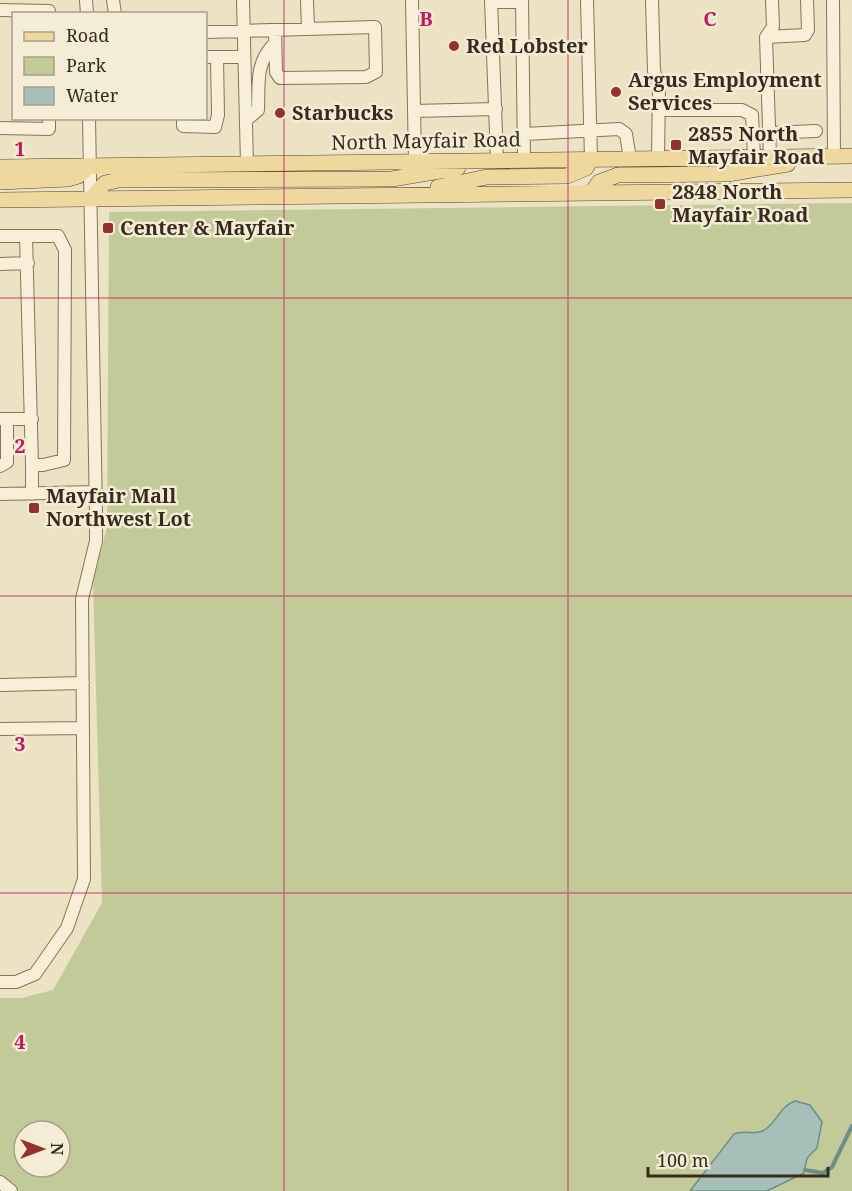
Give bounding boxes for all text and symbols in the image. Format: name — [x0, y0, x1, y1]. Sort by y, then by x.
text: B — [419, 5, 433, 32]
text: C — [703, 5, 717, 32]
legend — [12, 12, 207, 120]
text: Road — [66, 23, 109, 47]
place label: Red Lobster — [466, 32, 588, 59]
marker: Red Lobster — [447, 39, 461, 53]
text: Park — [66, 53, 106, 77]
place label: Argus Employment Services — [628, 66, 822, 116]
text: Water — [66, 83, 119, 107]
marker: Argus Employment Services — [609, 85, 623, 99]
place label: Starbucks — [292, 99, 393, 126]
marker: Starbucks — [273, 106, 287, 120]
place label: 2855 North Mayfair Road — [688, 120, 825, 170]
street label: North Mayfair Road — [331, 125, 521, 156]
text: 1 — [14, 135, 26, 162]
marker: 2855 North Mayfair Road — [669, 138, 683, 152]
place label: 2848 North Mayfair Road — [672, 178, 809, 228]
marker: 2848 North Mayfair Road — [653, 197, 667, 211]
place label: Center & Mayfair — [120, 214, 295, 241]
marker: Center & Mayfair — [101, 221, 115, 235]
text: 2 — [14, 432, 26, 459]
place label: Mayfair Mall Northwest Lot — [46, 482, 191, 532]
marker: Mayfair Mall Northwest Lot — [27, 501, 41, 515]
text: 3 — [14, 730, 26, 757]
text: 4 — [14, 1028, 26, 1055]
north arrow — [12, 1119, 72, 1179]
scale bar — [648, 1140, 828, 1178]
text: N — [46, 1143, 68, 1156]
text: 100 m — [657, 1148, 709, 1172]

